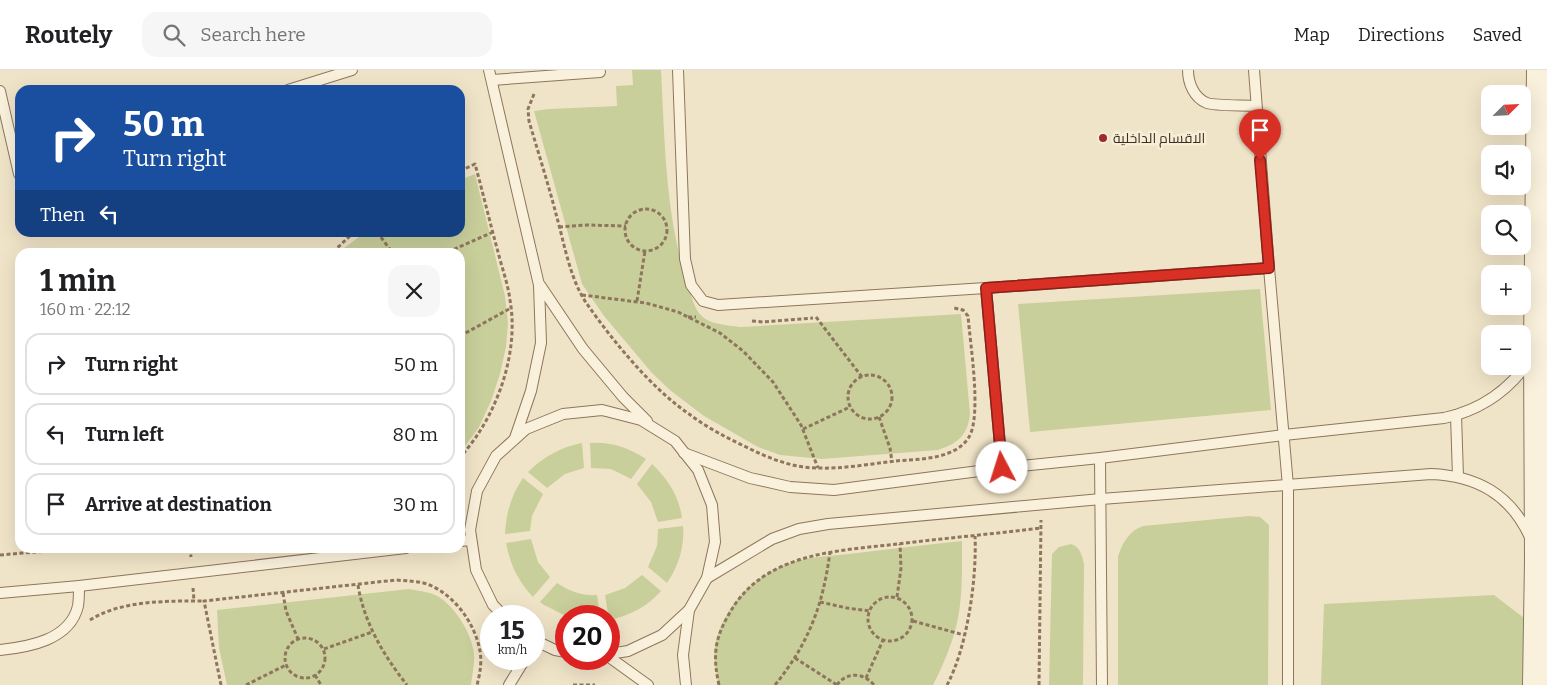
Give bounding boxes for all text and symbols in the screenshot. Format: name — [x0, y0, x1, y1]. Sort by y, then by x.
search box — [142, 12, 492, 57]
text: Routely — [25, 21, 112, 49]
icon: search — [160, 21, 188, 49]
text: Search here — [200, 23, 306, 46]
text: Map — [1294, 24, 1330, 46]
text: Directions — [1358, 24, 1445, 46]
text: Saved — [1473, 24, 1522, 46]
north arrow — [1481, 85, 1531, 135]
map controls — [1481, 85, 1531, 375]
text: 50 m — [123, 103, 204, 145]
icon: right — [40, 105, 105, 170]
pin — [1239, 109, 1281, 160]
icon: arrive — [1246, 116, 1274, 144]
place label: الاقسام الداخلية — [1113, 130, 1205, 148]
marker: الاقسام الداخلية — [1097, 132, 1109, 144]
text: Turn right — [123, 145, 226, 172]
button: sound — [1481, 145, 1531, 195]
icon: left — [95, 200, 123, 228]
text: Then — [40, 203, 85, 226]
button: search — [1481, 205, 1531, 255]
text: 1 min — [40, 263, 116, 299]
button: close — [388, 265, 440, 317]
button: + — [1481, 265, 1531, 315]
text: 160 m · 22:12 — [40, 300, 130, 319]
button: − — [1481, 325, 1531, 375]
icon: right — [42, 350, 70, 378]
text: Turn right — [85, 353, 178, 376]
text: 50 m — [394, 353, 438, 376]
icon: left — [42, 420, 70, 448]
text: Turn left — [85, 423, 164, 446]
text: 80 m — [392, 423, 438, 446]
position arrow — [975, 441, 1027, 493]
icon: arrive — [42, 490, 70, 518]
text: Arrive at destination — [85, 493, 272, 516]
text: 30 m — [393, 493, 438, 516]
speed limit sign: 20 — [555, 605, 620, 670]
text: 15 — [500, 616, 525, 646]
text: km/h — [498, 643, 527, 657]

